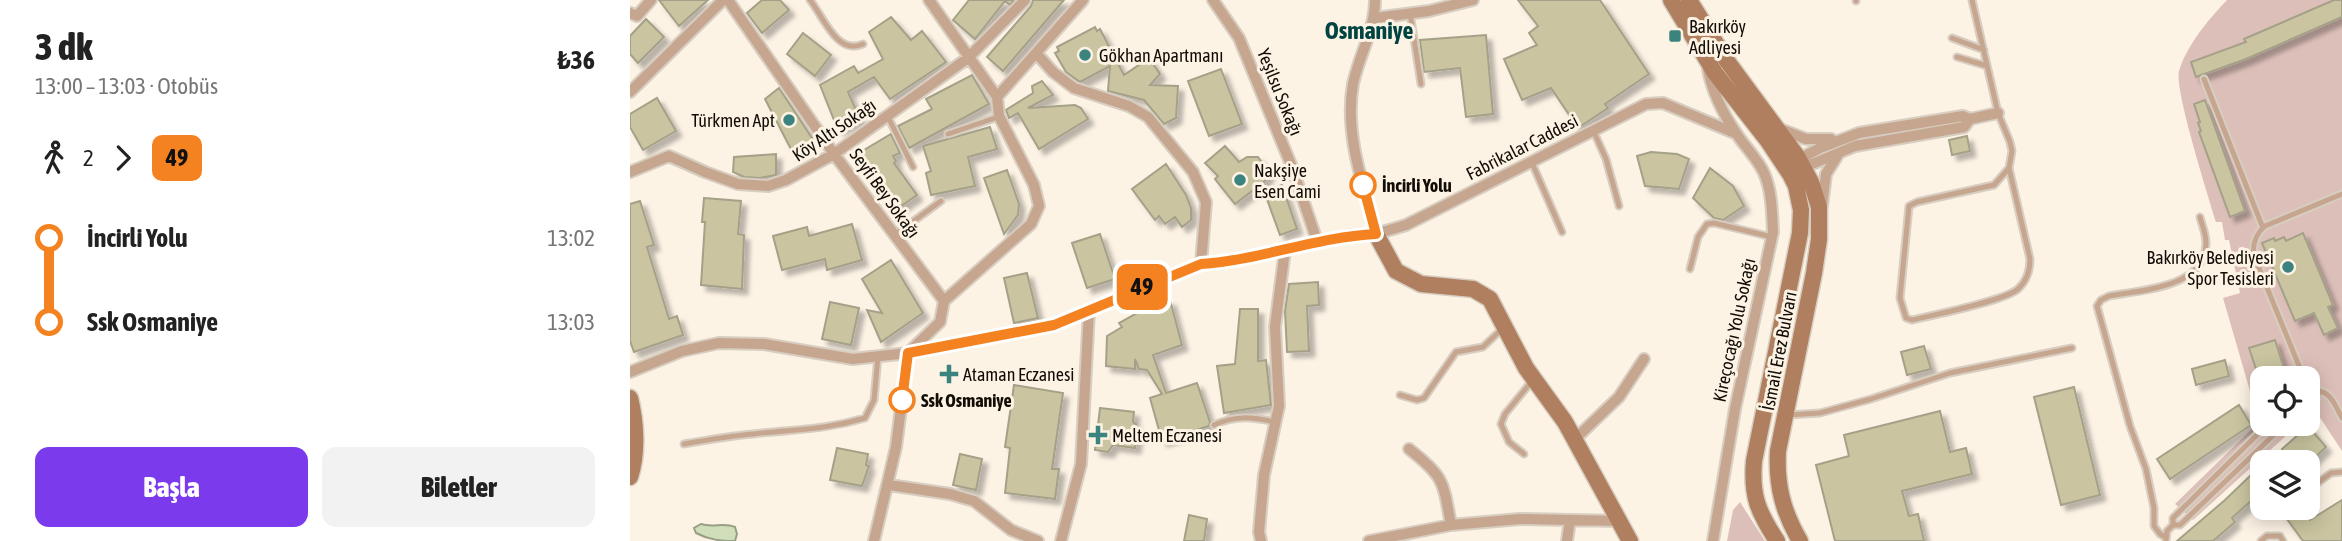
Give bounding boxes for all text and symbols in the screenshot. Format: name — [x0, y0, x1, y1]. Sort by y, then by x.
place label: Bakırköy Adliyesi — [1689, 16, 1746, 58]
district label: Osmaniye — [1325, 17, 1413, 44]
text: 3 dk — [35, 25, 93, 68]
marker: Bakırköy Adliyesi — [1667, 28, 1683, 44]
text: ₺36 — [558, 45, 595, 75]
place label: Gökhan Apartmanı — [1099, 45, 1223, 66]
street label: Yeşilsu Sokağı — [1253, 45, 1307, 139]
marker: Gökhan Apartmanı — [1077, 47, 1093, 63]
text: 13:00 – 13:03 · Otobüs — [35, 73, 218, 99]
street label: Köy Altı Sokağı — [788, 94, 880, 166]
place label: Türkmen Apt — [691, 110, 775, 131]
street label: Fabrikalar Caddesi — [1463, 110, 1581, 184]
marker: Türkmen Apt — [781, 112, 797, 128]
icon: walk — [35, 139, 73, 177]
icon: forward — [104, 139, 142, 177]
text: 49 — [166, 144, 188, 171]
street label: Seyfi Bey Sokağı — [846, 144, 924, 242]
text: 2 — [83, 145, 94, 171]
place label: Nakşiye Esen Cami — [1254, 160, 1321, 202]
marker: Nakşiye Esen Cami — [1232, 172, 1248, 188]
marker: İncirli Yolu — [1350, 172, 1376, 198]
place label: İncirli Yolu — [1382, 175, 1452, 196]
text: İncirli Yolu — [87, 223, 188, 253]
text: 13:02 — [547, 225, 595, 251]
place label: Bakırköy Belediyesi Spor Tesisleri — [2147, 247, 2274, 289]
street label: Kireçocağı Yolu Sokağı — [1709, 256, 1759, 404]
marker: Bakırköy Belediyesi Spor Tesisleri — [2280, 259, 2296, 275]
line badge: 49 — [1110, 264, 1174, 310]
text: 49 — [1131, 273, 1153, 300]
street label: İsmail Erez Bulvarı — [1757, 290, 1801, 412]
text: Ssk Osmaniye — [87, 307, 218, 337]
text: 13:03 — [547, 309, 595, 335]
place label: Ataman Eczanesi — [963, 364, 1074, 385]
marker: Ataman Eczanesi — [941, 366, 957, 382]
map controls — [2250, 366, 2320, 520]
button: locate — [2250, 366, 2320, 436]
marker: Ssk Osmaniye — [889, 387, 915, 413]
place label: Ssk Osmaniye — [921, 390, 1012, 411]
place label: Meltem Eczanesi — [1112, 425, 1222, 446]
marker: Meltem Eczanesi — [1090, 427, 1106, 443]
button: Başla — [35, 447, 308, 527]
button: Biletler — [322, 447, 595, 527]
button: layers — [2250, 450, 2320, 520]

